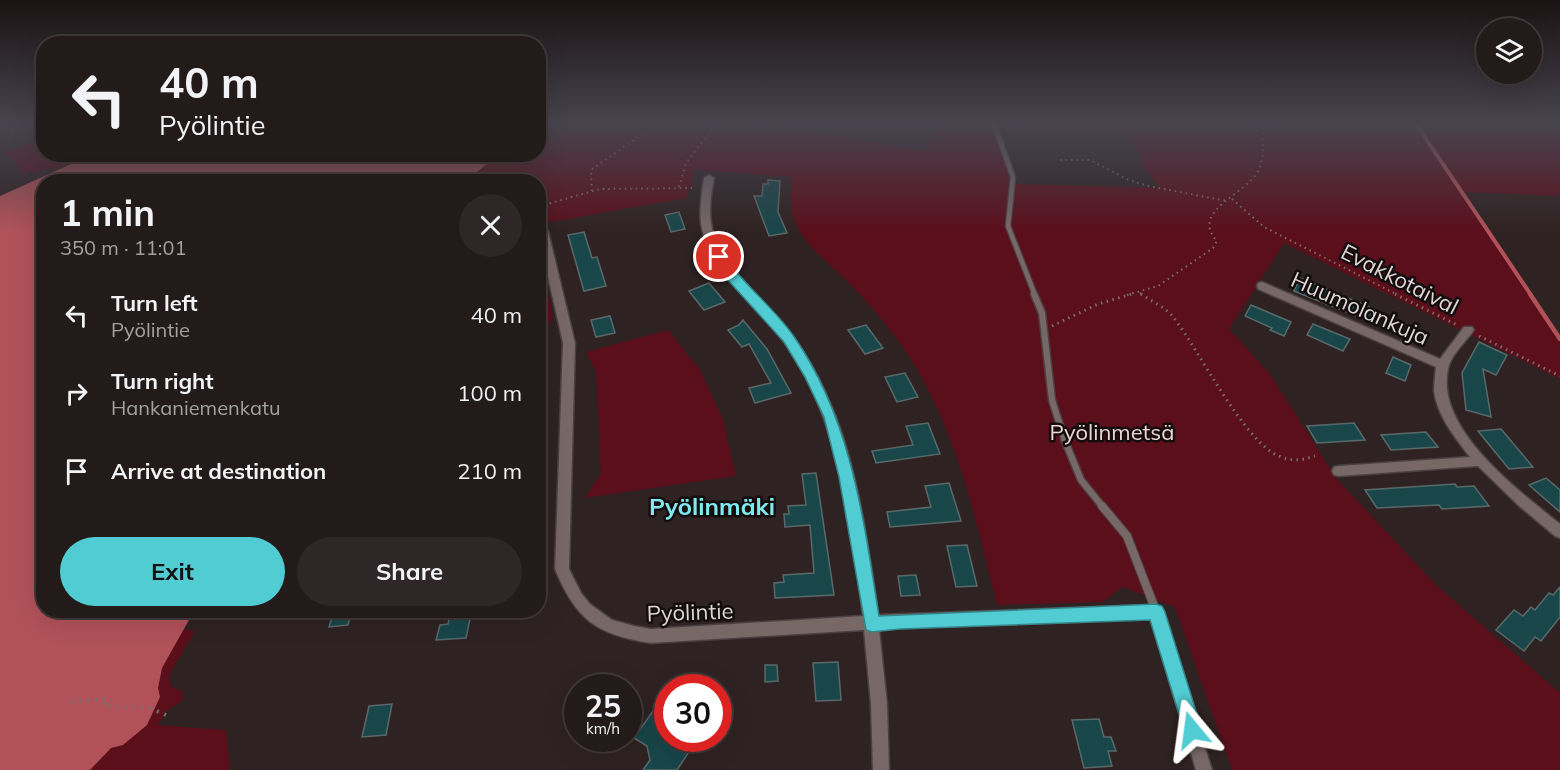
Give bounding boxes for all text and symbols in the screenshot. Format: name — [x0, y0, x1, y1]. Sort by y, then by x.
map controls — [1476, 18, 1542, 84]
button: layers — [1476, 18, 1542, 84]
text: 40 m — [159, 56, 259, 109]
icon: left — [60, 60, 138, 138]
text: Pyölintie — [159, 108, 265, 142]
text: 1 min — [60, 190, 155, 235]
button: close — [459, 194, 522, 257]
pin — [693, 231, 744, 282]
text: 350 m · 11:01 — [60, 235, 186, 260]
street label: Evakkotaival — [1336, 237, 1464, 321]
icon: arrive — [702, 240, 735, 273]
street label: Huumolankuja — [1287, 265, 1433, 351]
text: Turn left — [111, 289, 198, 317]
icon: left — [60, 299, 93, 332]
text: 40 m — [471, 301, 522, 329]
text: Pyölintie — [111, 317, 190, 342]
text: Turn right — [111, 367, 214, 395]
icon: right — [60, 377, 93, 410]
text: 100 m — [457, 379, 522, 407]
text: Hankaniemenkatu — [111, 395, 281, 420]
park label: Pyölinmetsä — [1050, 418, 1174, 446]
icon: arrive — [60, 455, 93, 488]
text: Arrive at destination — [111, 457, 326, 485]
text: 210 m — [457, 457, 522, 485]
district label: Pyölinmäki — [649, 491, 775, 521]
button: Exit — [60, 537, 285, 606]
button: Share — [297, 537, 522, 606]
street label: Pyölintie — [646, 596, 734, 628]
speed limit sign: 30 — [654, 674, 732, 752]
text: 25 — [585, 687, 621, 725]
position arrow — [1160, 698, 1224, 762]
text: km/h — [586, 719, 620, 738]

